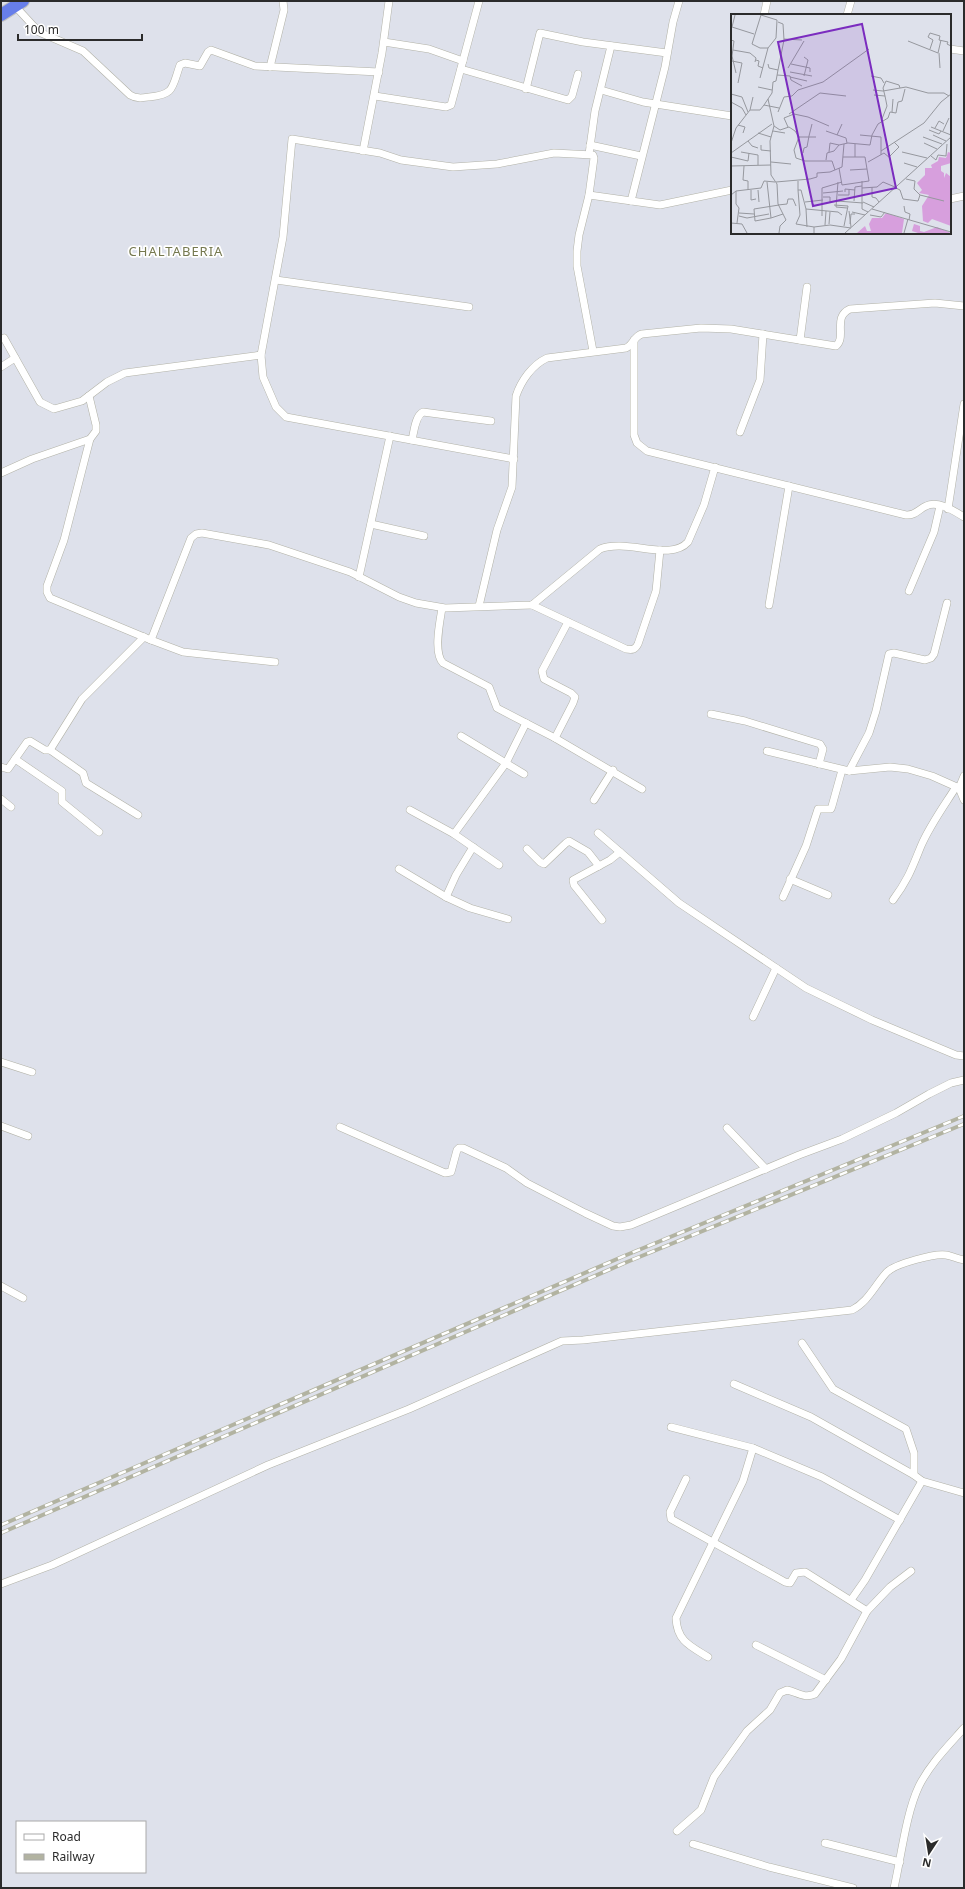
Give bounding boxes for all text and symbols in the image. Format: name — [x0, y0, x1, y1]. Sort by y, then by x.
inset map — [731, 14, 951, 234]
scale bar — [18, 16, 142, 42]
text: 100 m — [24, 21, 59, 38]
district label: CHALTABERIA — [129, 242, 223, 260]
legend — [16, 1821, 146, 1873]
text: Road — [52, 1828, 81, 1845]
north arrow — [909, 1833, 949, 1873]
text: Railway — [52, 1848, 96, 1865]
text: N — [921, 1855, 933, 1872]

